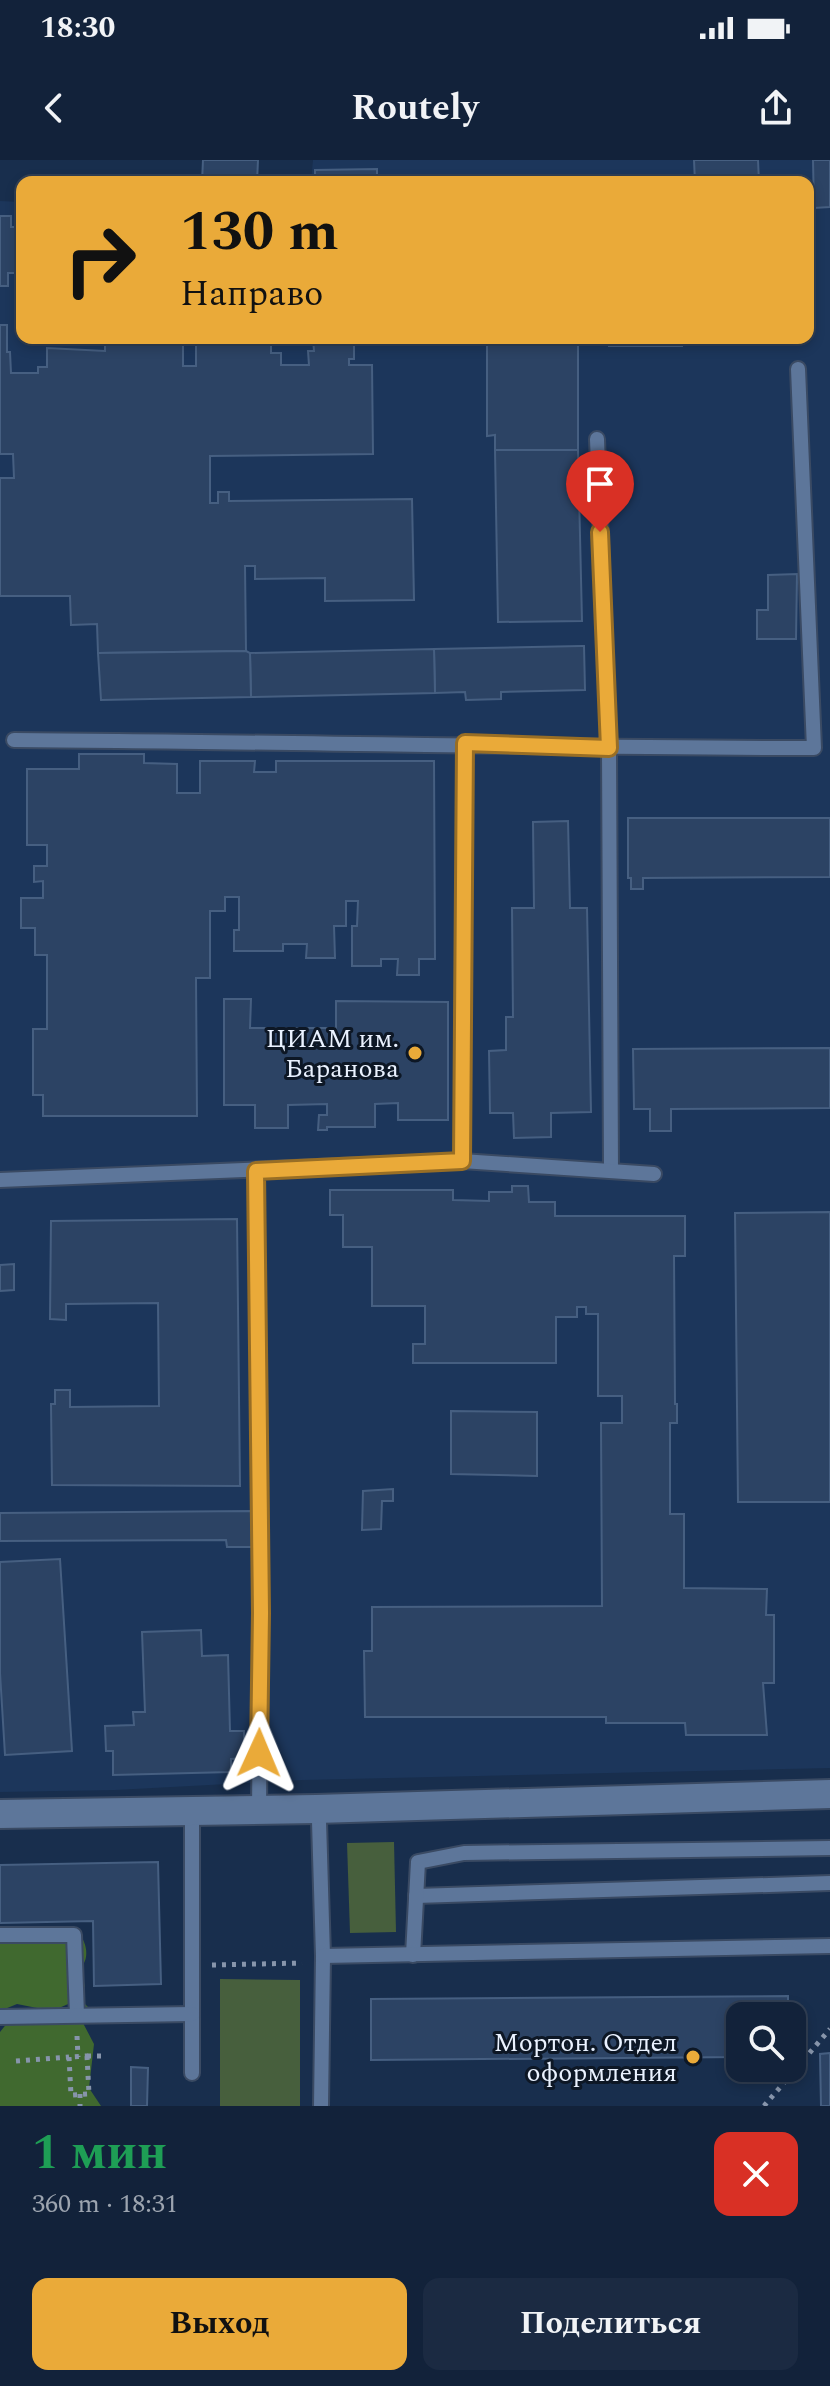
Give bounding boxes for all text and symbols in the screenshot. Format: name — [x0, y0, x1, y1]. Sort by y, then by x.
text: 18:30 — [40, 5, 115, 51]
text: Routely — [351, 81, 479, 136]
icon: back — [32, 86, 76, 130]
icon: share — [754, 86, 798, 130]
text: 130 m — [180, 190, 339, 275]
icon: right — [48, 208, 152, 312]
text: Направо — [180, 267, 323, 322]
pin — [566, 450, 634, 532]
icon: arrive — [578, 462, 622, 506]
place label: ЦИАМ им. Баранова — [266, 1019, 399, 1089]
marker: ЦИАМ им. Баранова — [406, 1044, 424, 1062]
position arrow — [217, 1711, 301, 1795]
map controls — [726, 2002, 806, 2082]
button: search — [726, 2002, 806, 2082]
place label: Мортон. Отдел оформления — [494, 2023, 677, 2093]
marker: Мортон. Отдел оформления — [684, 2048, 702, 2066]
text: 1 мин — [32, 2117, 167, 2190]
button: close — [714, 2132, 798, 2216]
text: 360 m · 18:31 — [32, 2184, 178, 2224]
button: Выход — [32, 2278, 407, 2370]
button: Поделиться — [423, 2278, 798, 2370]

